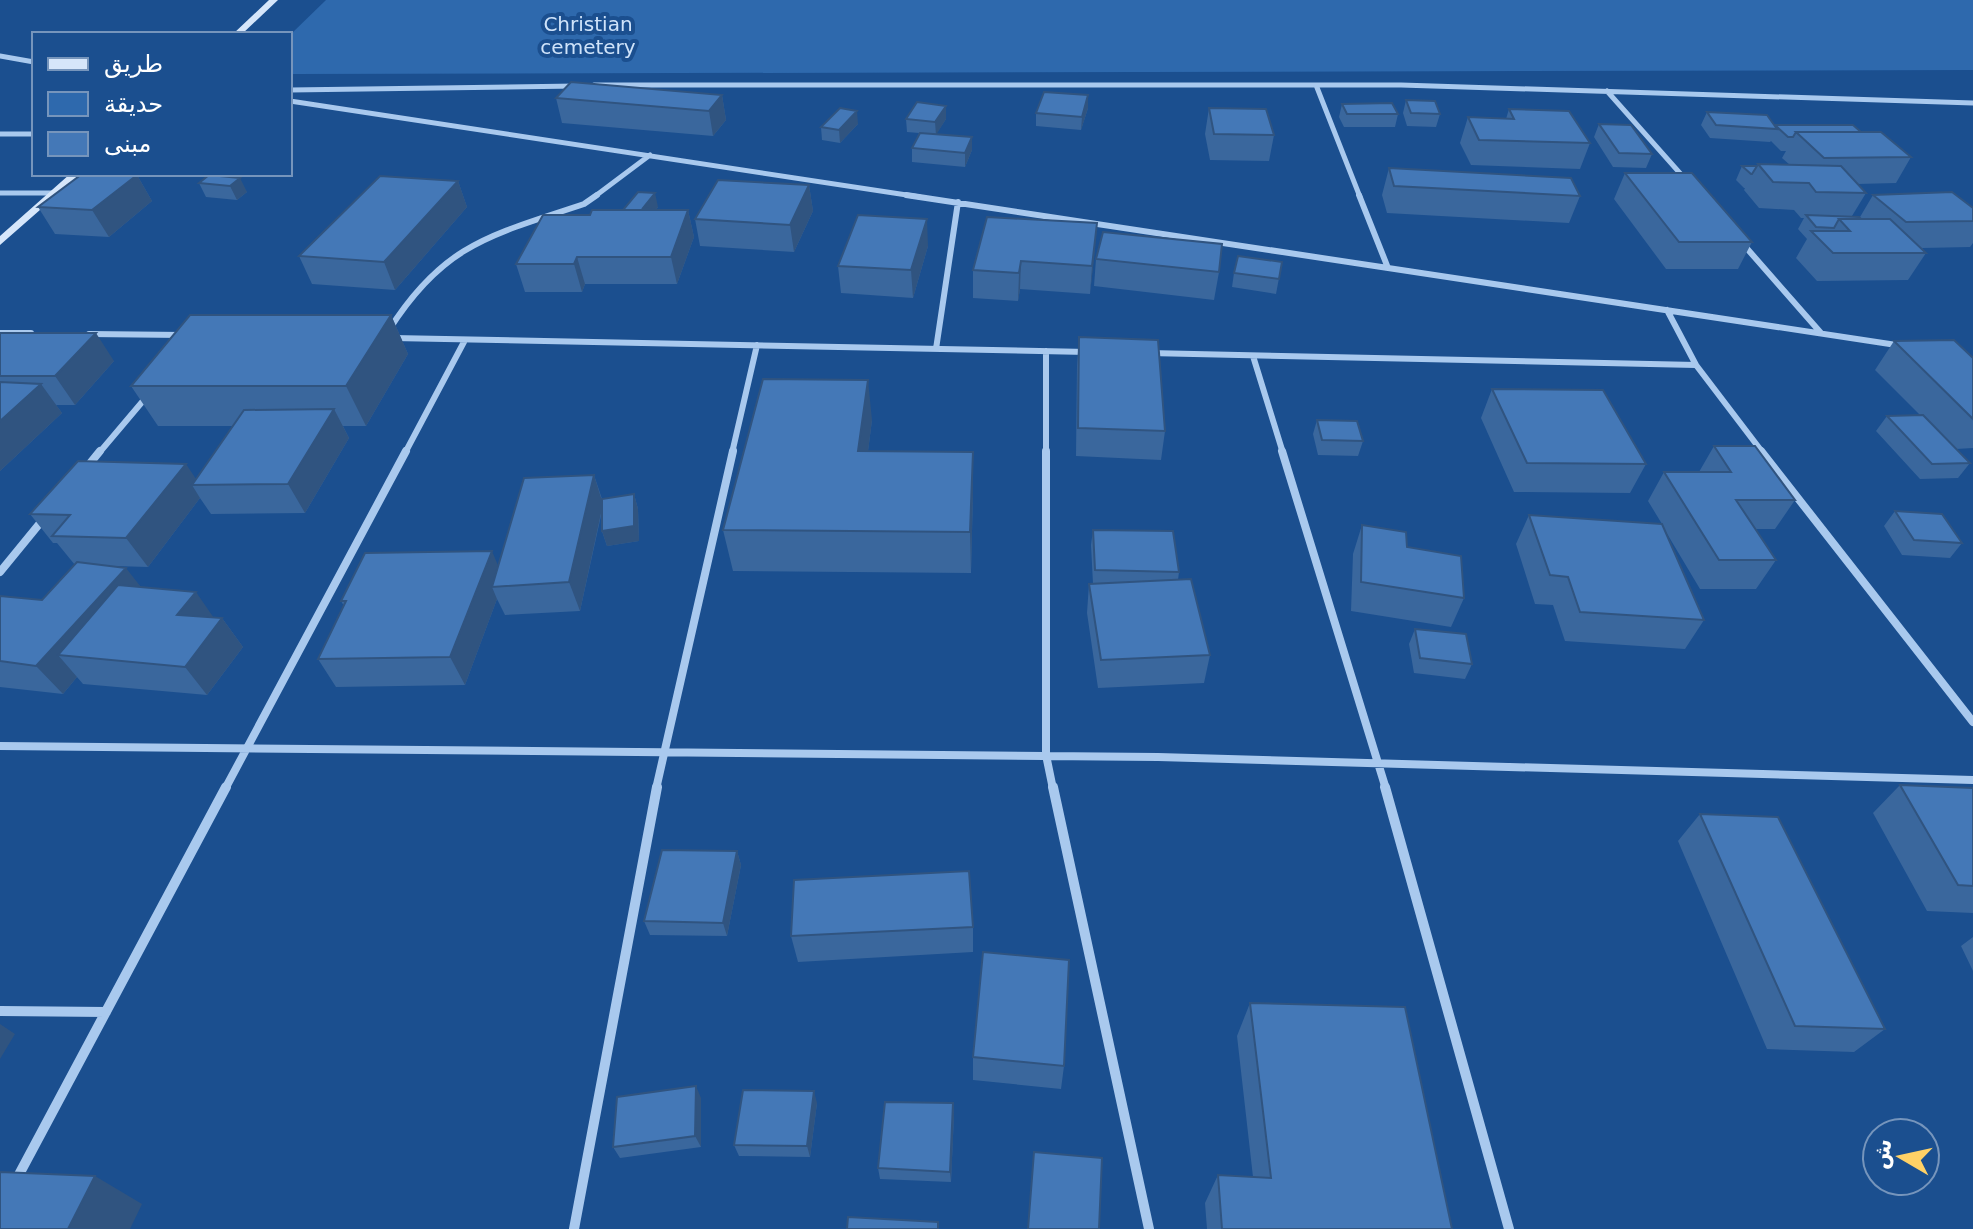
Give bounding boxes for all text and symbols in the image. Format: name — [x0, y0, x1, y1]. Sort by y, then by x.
park label: Christian cemetery — [540, 12, 636, 59]
legend — [32, 32, 292, 176]
text: طريق — [104, 50, 163, 78]
text: حديقة — [104, 90, 163, 118]
text: مبنى — [104, 130, 151, 158]
north arrow — [1861, 1117, 1941, 1197]
text: ش — [1867, 1137, 1896, 1171]

